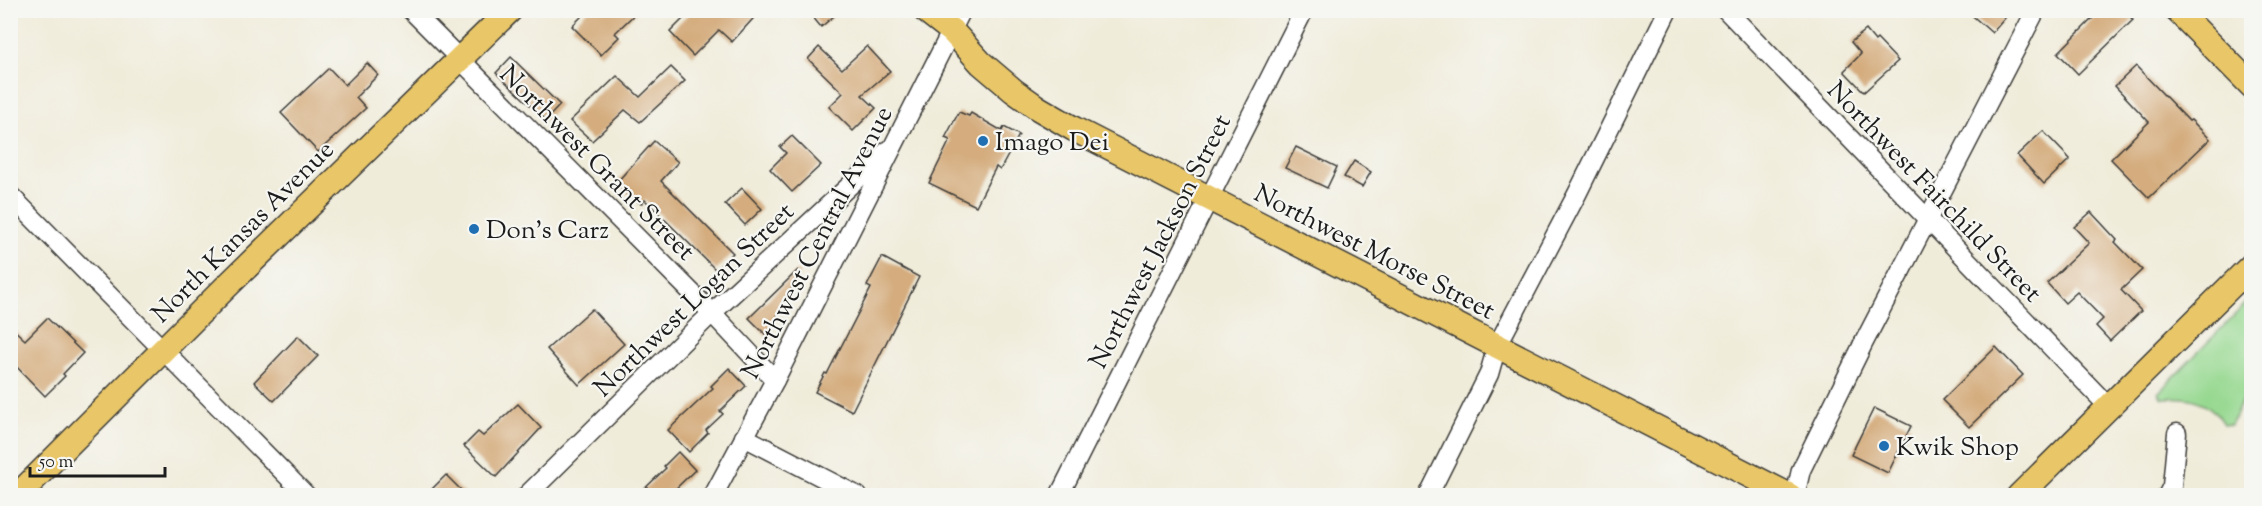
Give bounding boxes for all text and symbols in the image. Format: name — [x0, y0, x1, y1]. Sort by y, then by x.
street label: Northwest Grant Street — [490, 58, 703, 270]
street label: Northwest Fairchild Street — [1817, 74, 2049, 312]
street label: Northwest Central Avenue — [733, 100, 903, 386]
street label: Northwest Jackson Street — [1081, 108, 1242, 376]
place label: Imago Dei — [995, 125, 1109, 162]
street label: North Kansas Avenue — [144, 133, 343, 332]
marker: Imago Dei — [976, 134, 990, 148]
street label: Northwest Morse Street — [1247, 176, 1501, 330]
street label: Northwest Logan Street — [586, 195, 803, 407]
place label: Don's Carz — [486, 213, 609, 250]
marker: Don's Carz — [467, 222, 481, 236]
place label: Kwik Shop — [1896, 430, 2019, 467]
marker: Kwik Shop — [1877, 439, 1891, 453]
scale bar — [30, 440, 165, 478]
text: 50 m — [38, 450, 74, 476]

